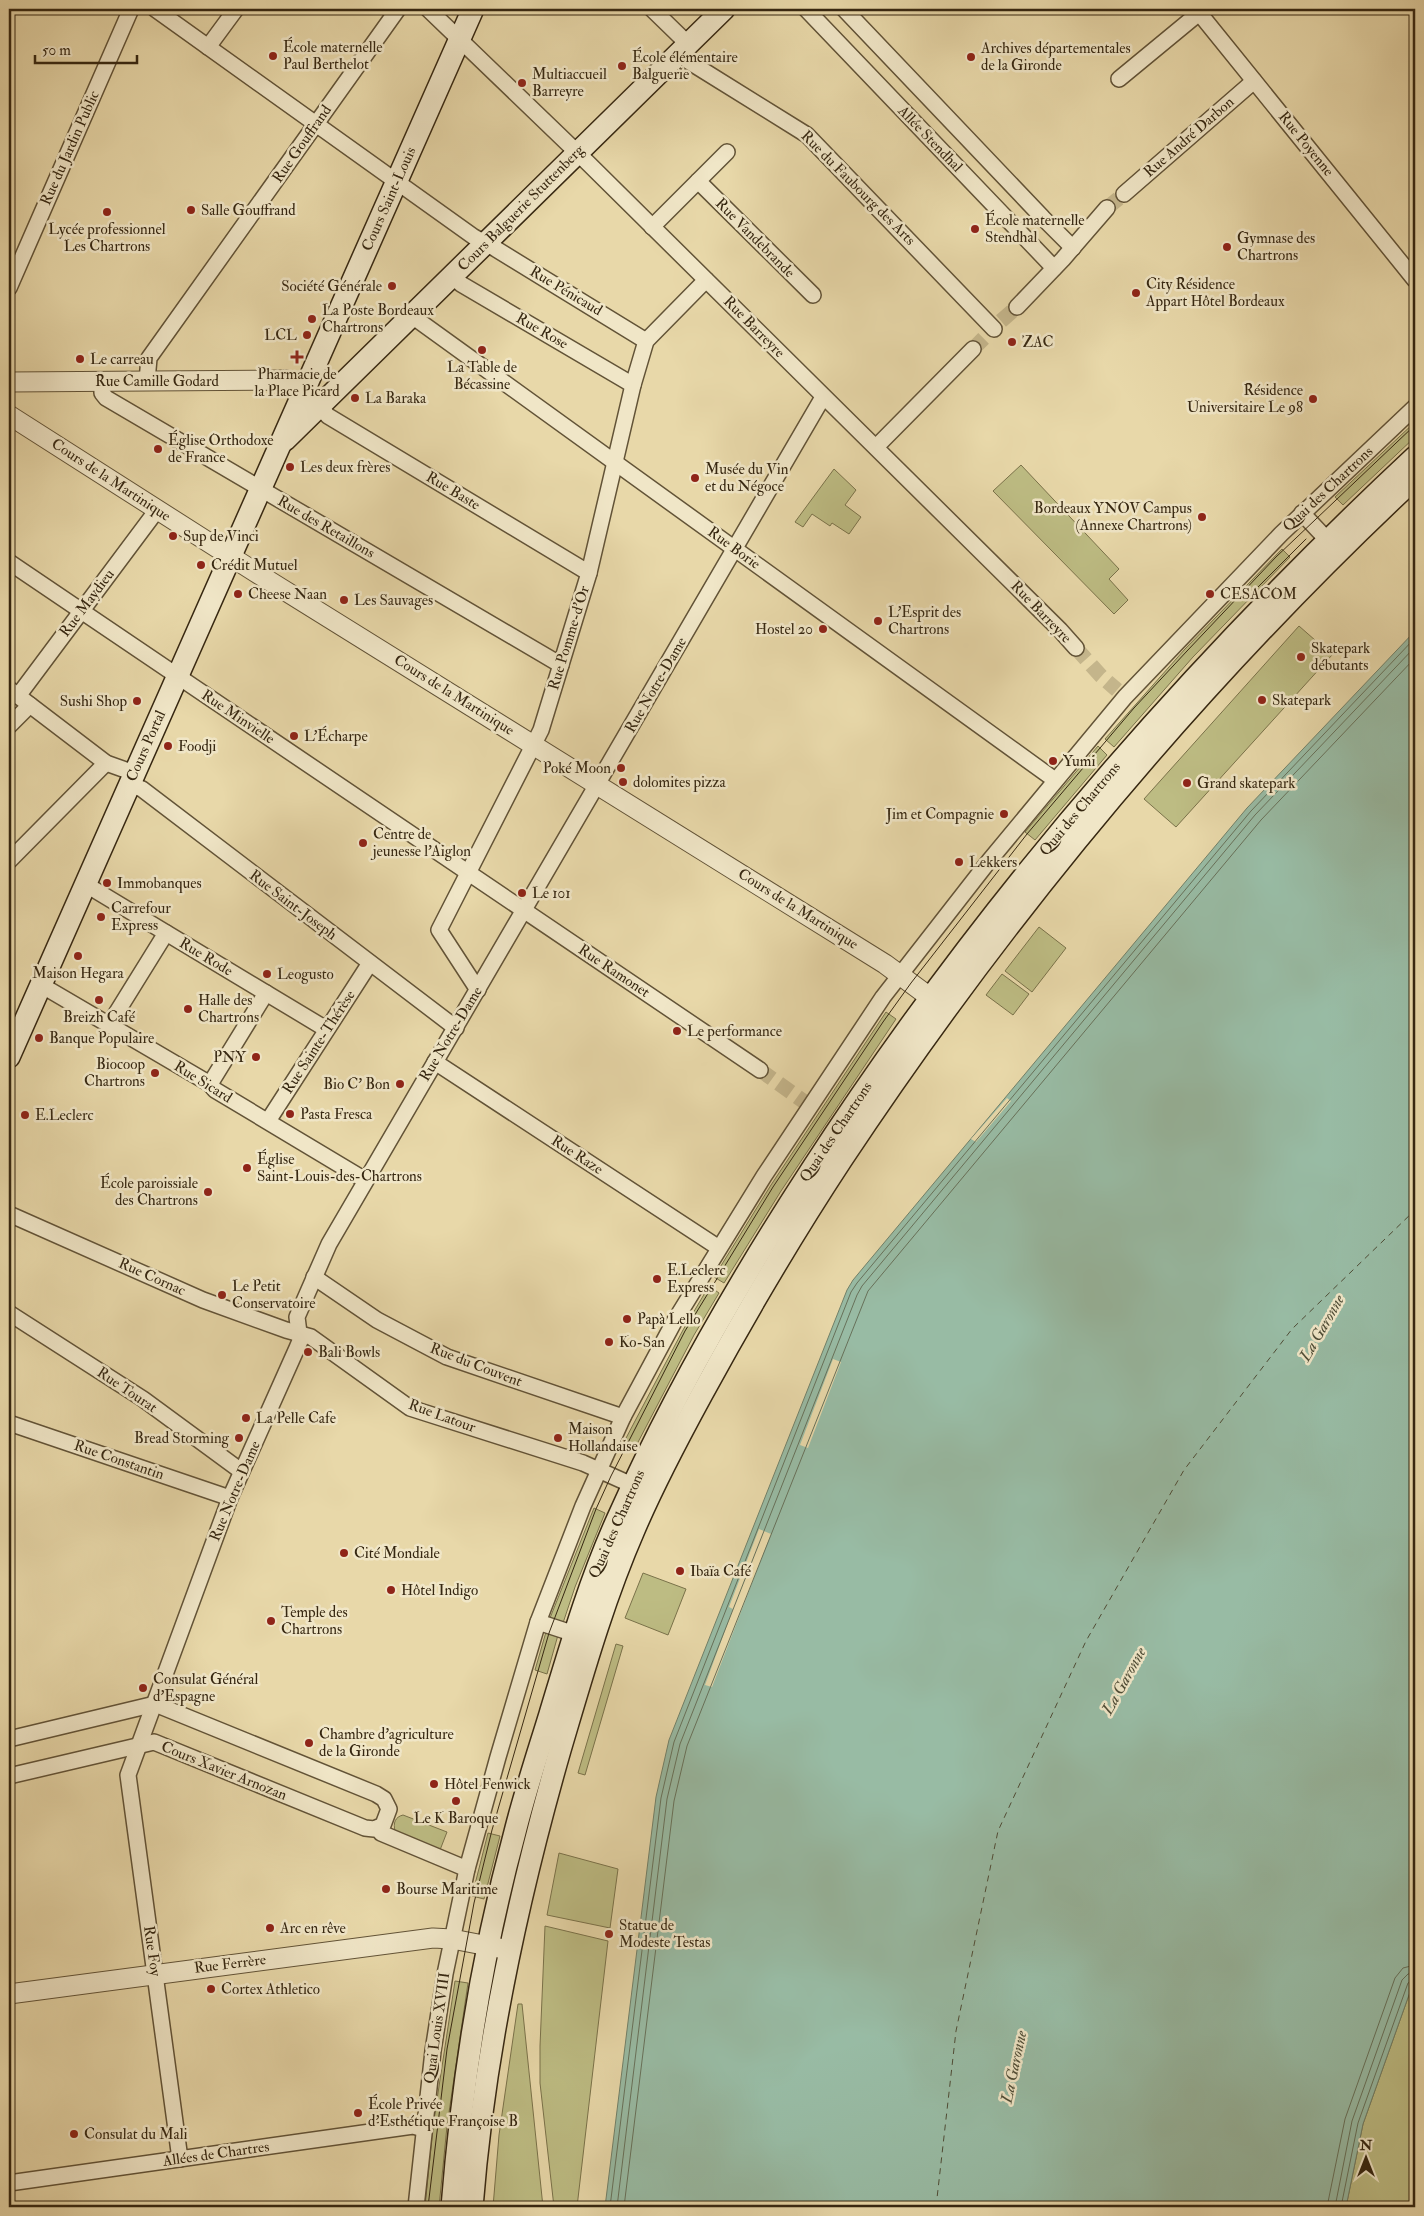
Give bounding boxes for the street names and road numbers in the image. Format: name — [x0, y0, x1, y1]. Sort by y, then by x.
street label: Rue du Jardin Public — [36, 88, 105, 209]
street label: Rue André Darbon — [1140, 92, 1238, 181]
street label: Rue Gouffrand — [268, 101, 336, 187]
street label: Allée Stendhal — [893, 101, 967, 176]
street label: Rue Poyenne — [1274, 108, 1338, 180]
street label: Rue du Faubourg des Arts — [797, 127, 919, 249]
street label: Cours Balguerie Stuttenberg — [454, 140, 589, 275]
street label: Cours Saint-Louis — [357, 144, 421, 254]
street label: Rue Vandebrande — [711, 194, 799, 282]
street label: Rue Pénicaud — [526, 262, 606, 320]
street label: Rue Barreyre — [719, 292, 789, 362]
street label: Rue Rose — [513, 309, 571, 353]
street label: Rue Camille Godard — [95, 372, 220, 391]
street label: Cours de la Martinique — [48, 434, 174, 526]
street label: Quai des Chartrons — [1279, 442, 1377, 536]
street label: Rue Baste — [422, 467, 484, 515]
street label: Rue des Retaillons — [274, 491, 378, 563]
street label: Rue Borie — [704, 523, 764, 573]
street label: Rue Maydieu — [55, 565, 119, 641]
street label: Rue Barreyre — [1007, 577, 1075, 647]
street label: Rue Pomme-d'Or — [544, 583, 594, 693]
street label: Rue Notre-Dame — [621, 634, 691, 736]
street label: Cours de la Martinique — [390, 650, 518, 740]
street label: Rue Minvielle — [198, 686, 278, 748]
street label: Cours Portal — [122, 707, 170, 785]
street label: Quai des Chartrons — [1035, 758, 1125, 860]
street label: Cours de la Martinique — [734, 864, 862, 954]
street label: Rue Saint-Joseph — [245, 866, 341, 945]
street label: Rue Rode — [176, 934, 236, 980]
street label: Rue Ramonet — [575, 940, 654, 1002]
street label: Rue Notre-Dame — [415, 983, 487, 1085]
street label: Rue Sainte-Thérèse — [278, 987, 360, 1097]
street label: Rue Sicard — [170, 1057, 236, 1108]
street label: Quai des Chartrons — [795, 1078, 877, 1186]
street label: Rue Raze — [547, 1131, 607, 1179]
street label: Rue Cornac — [115, 1254, 189, 1300]
street label: Rue du Couvent — [427, 1339, 525, 1391]
street label: Rue Tourat — [93, 1363, 161, 1417]
street label: Rue Latour — [406, 1395, 479, 1437]
street label: Rue Constantin — [71, 1436, 167, 1484]
street label: Rue Notre-Dame — [205, 1438, 265, 1544]
street label: Quai des Chartrons — [585, 1467, 649, 1581]
street label: Cours Xavier Arnozan — [158, 1737, 290, 1805]
street label: Rue Foy — [139, 1925, 165, 1978]
street label: Rue Ferrère — [193, 1950, 267, 1978]
street label: Quai Louis XVIII — [420, 1971, 454, 2085]
street label: Allées de Chartres — [161, 2137, 270, 2171]

